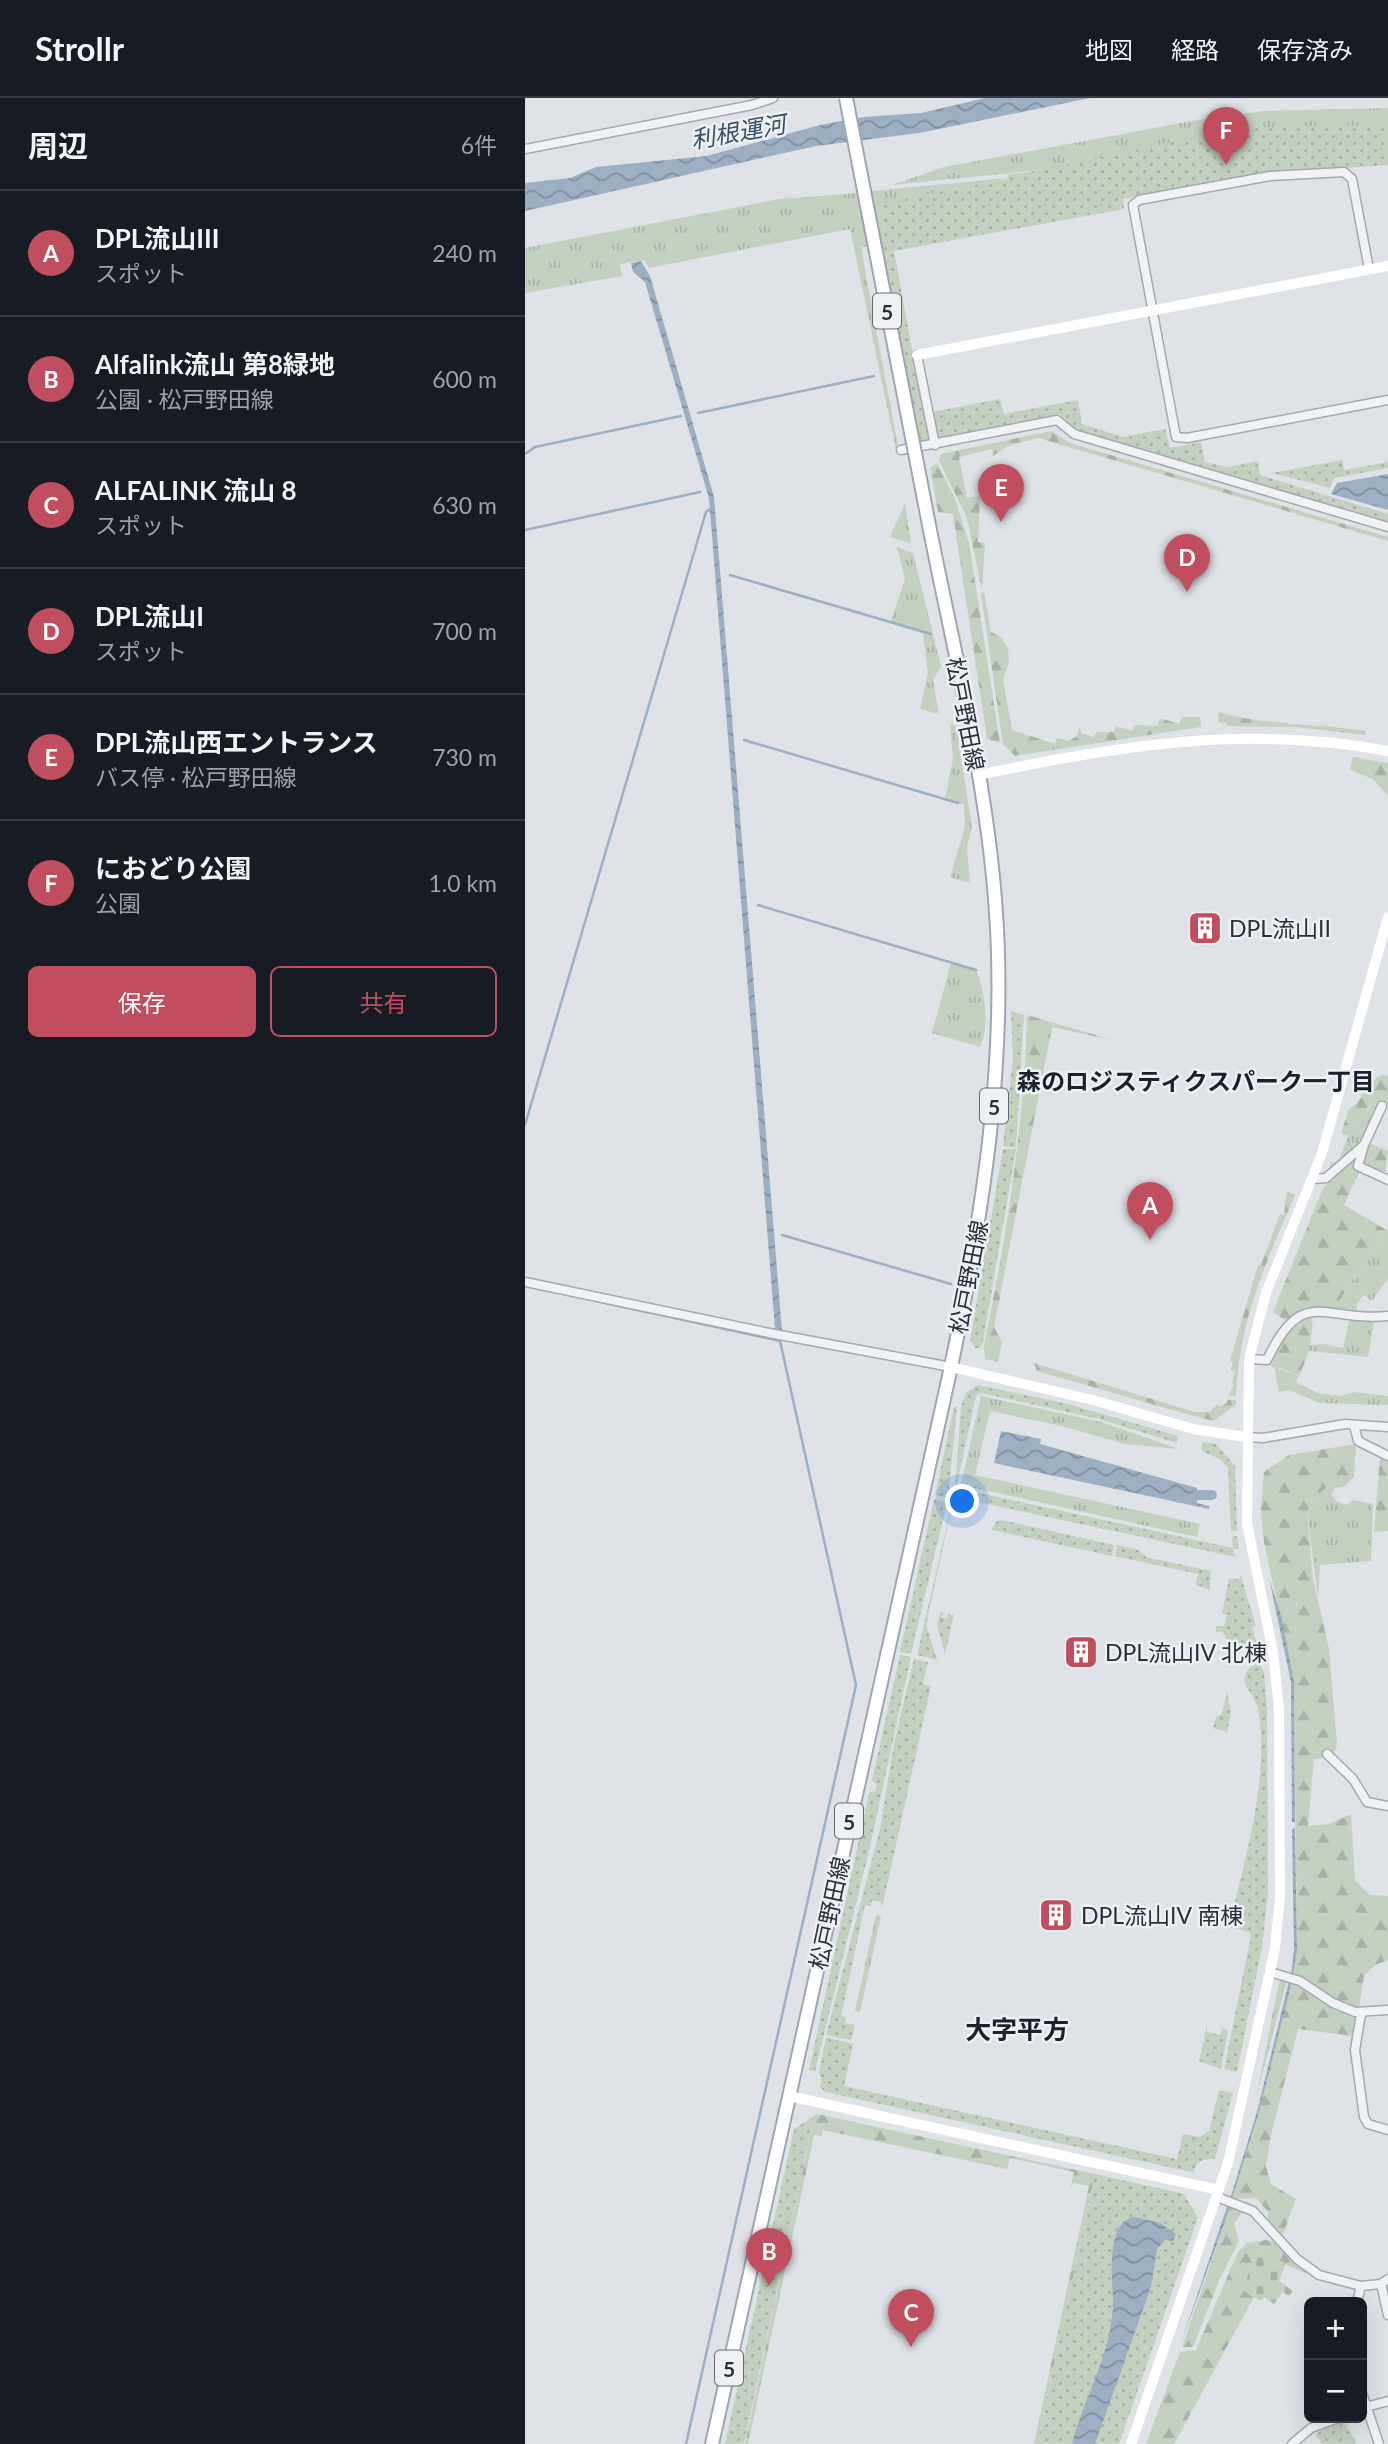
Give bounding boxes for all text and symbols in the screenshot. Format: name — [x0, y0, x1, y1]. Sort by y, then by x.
text: Strollr — [35, 28, 124, 68]
text: 地図 — [1085, 35, 1133, 64]
text: 経路 — [1171, 35, 1219, 64]
text: 保存済み — [1257, 35, 1353, 64]
pin: F — [1203, 107, 1249, 165]
water label: 利根運河 — [688, 108, 792, 154]
text: 周辺 — [28, 127, 88, 163]
text: 6件 — [461, 131, 497, 159]
text: DPL流山III — [95, 222, 220, 254]
text: A — [43, 239, 59, 267]
text: 240 m — [432, 239, 497, 267]
text: スポット — [95, 259, 187, 287]
road number: 5 — [873, 294, 901, 328]
text: Alfalink流山 第8緑地 — [95, 348, 335, 380]
text: B — [43, 365, 59, 393]
text: 600 m — [432, 365, 497, 393]
text: 公園 · 松戸野田線 — [95, 385, 274, 413]
pin: E — [978, 464, 1024, 522]
text: ALFALINK 流山 8 — [95, 474, 297, 506]
text: C — [43, 491, 59, 519]
text: 630 m — [432, 491, 497, 519]
text: スポット — [95, 511, 187, 539]
pin: D — [1164, 534, 1210, 592]
text: DPL流山I — [95, 600, 204, 632]
text: D — [42, 617, 60, 645]
text: 700 m — [432, 617, 497, 645]
text: スポット — [95, 637, 187, 665]
street label: 松戸野田線 — [941, 655, 991, 773]
text: DPL流山西エントランス — [95, 726, 378, 758]
text: E — [44, 743, 58, 771]
text: 730 m — [432, 743, 497, 771]
text: バス停 · 松戸野田線 — [95, 763, 297, 791]
text: におどり公園 — [95, 852, 251, 884]
text: F — [44, 869, 58, 897]
text: 1.0 km — [428, 869, 497, 897]
text: 公園 — [95, 889, 141, 917]
building icon: DPL流山II — [1186, 909, 1224, 947]
place label: DPL流山II — [1229, 914, 1331, 942]
button: 保存 — [28, 966, 256, 1037]
button: 共有 — [270, 966, 497, 1037]
district label: 森のロジスティクスパーク一丁目 — [1017, 1066, 1375, 1095]
road number: 5 — [980, 1088, 1008, 1124]
pin: A — [1127, 1182, 1173, 1240]
street label: 松戸野田線 — [943, 1218, 993, 1336]
your location — [945, 1484, 979, 1518]
building icon: DPL流山IV 北棟 — [1062, 1633, 1100, 1671]
place label: DPL流山IV 北棟 — [1105, 1638, 1267, 1666]
road number: 5 — [835, 1804, 863, 1838]
street label: 松戸野田線 — [803, 1854, 855, 1972]
building icon: DPL流山IV 南棟 — [1037, 1896, 1075, 1934]
place label: DPL流山IV 南棟 — [1081, 1901, 1243, 1929]
district label: 大字平方 — [965, 2013, 1069, 2045]
pin: B — [746, 2228, 792, 2286]
pin: C — [888, 2289, 934, 2347]
map controls — [1304, 2297, 1367, 2423]
button: + — [1304, 2297, 1367, 2360]
road number: 5 — [715, 2350, 743, 2386]
button: − — [1304, 2360, 1367, 2423]

